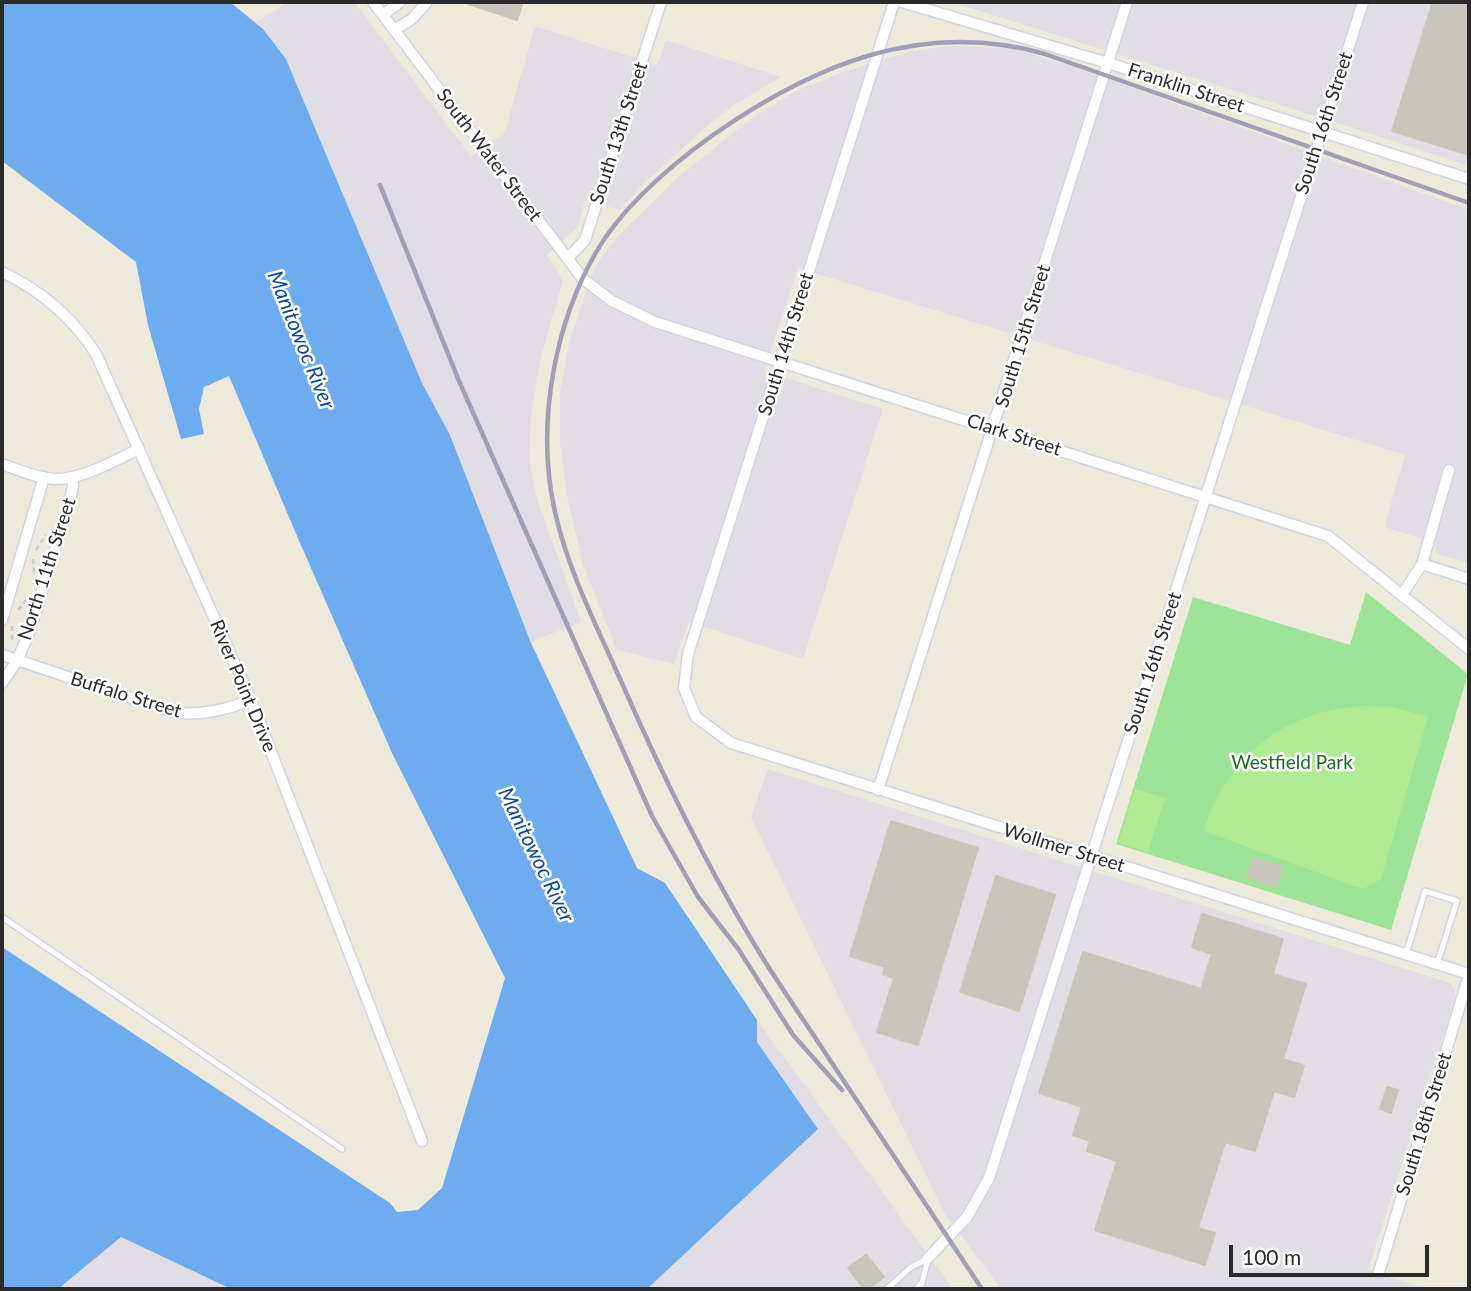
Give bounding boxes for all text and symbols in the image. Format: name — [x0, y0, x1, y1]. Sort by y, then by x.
street label: South 16th Street — [1290, 49, 1358, 197]
street label: Franklin Street — [1125, 58, 1247, 118]
street label: South 13th Street — [585, 59, 653, 207]
street label: South Water Street — [432, 84, 546, 226]
street label: South 15th Street — [990, 262, 1056, 410]
water label: Manitowoc River — [262, 267, 340, 413]
street label: South 14th Street — [753, 270, 819, 418]
street label: Clark Street — [964, 409, 1064, 461]
street label: North 11th Street — [13, 495, 81, 643]
street label: South 16th Street — [1119, 589, 1187, 737]
street label: River Point Drive — [205, 616, 281, 756]
street label: Buffalo Street — [68, 667, 184, 723]
park label: Westfield Park — [1231, 752, 1353, 774]
water label: Manitowoc River — [492, 784, 580, 926]
street label: Wollmer Street — [1001, 819, 1127, 877]
street label: South 18th Street — [1391, 1050, 1457, 1198]
scale bar — [1233, 1232, 1432, 1276]
text: 100 m — [1242, 1244, 1301, 1269]

